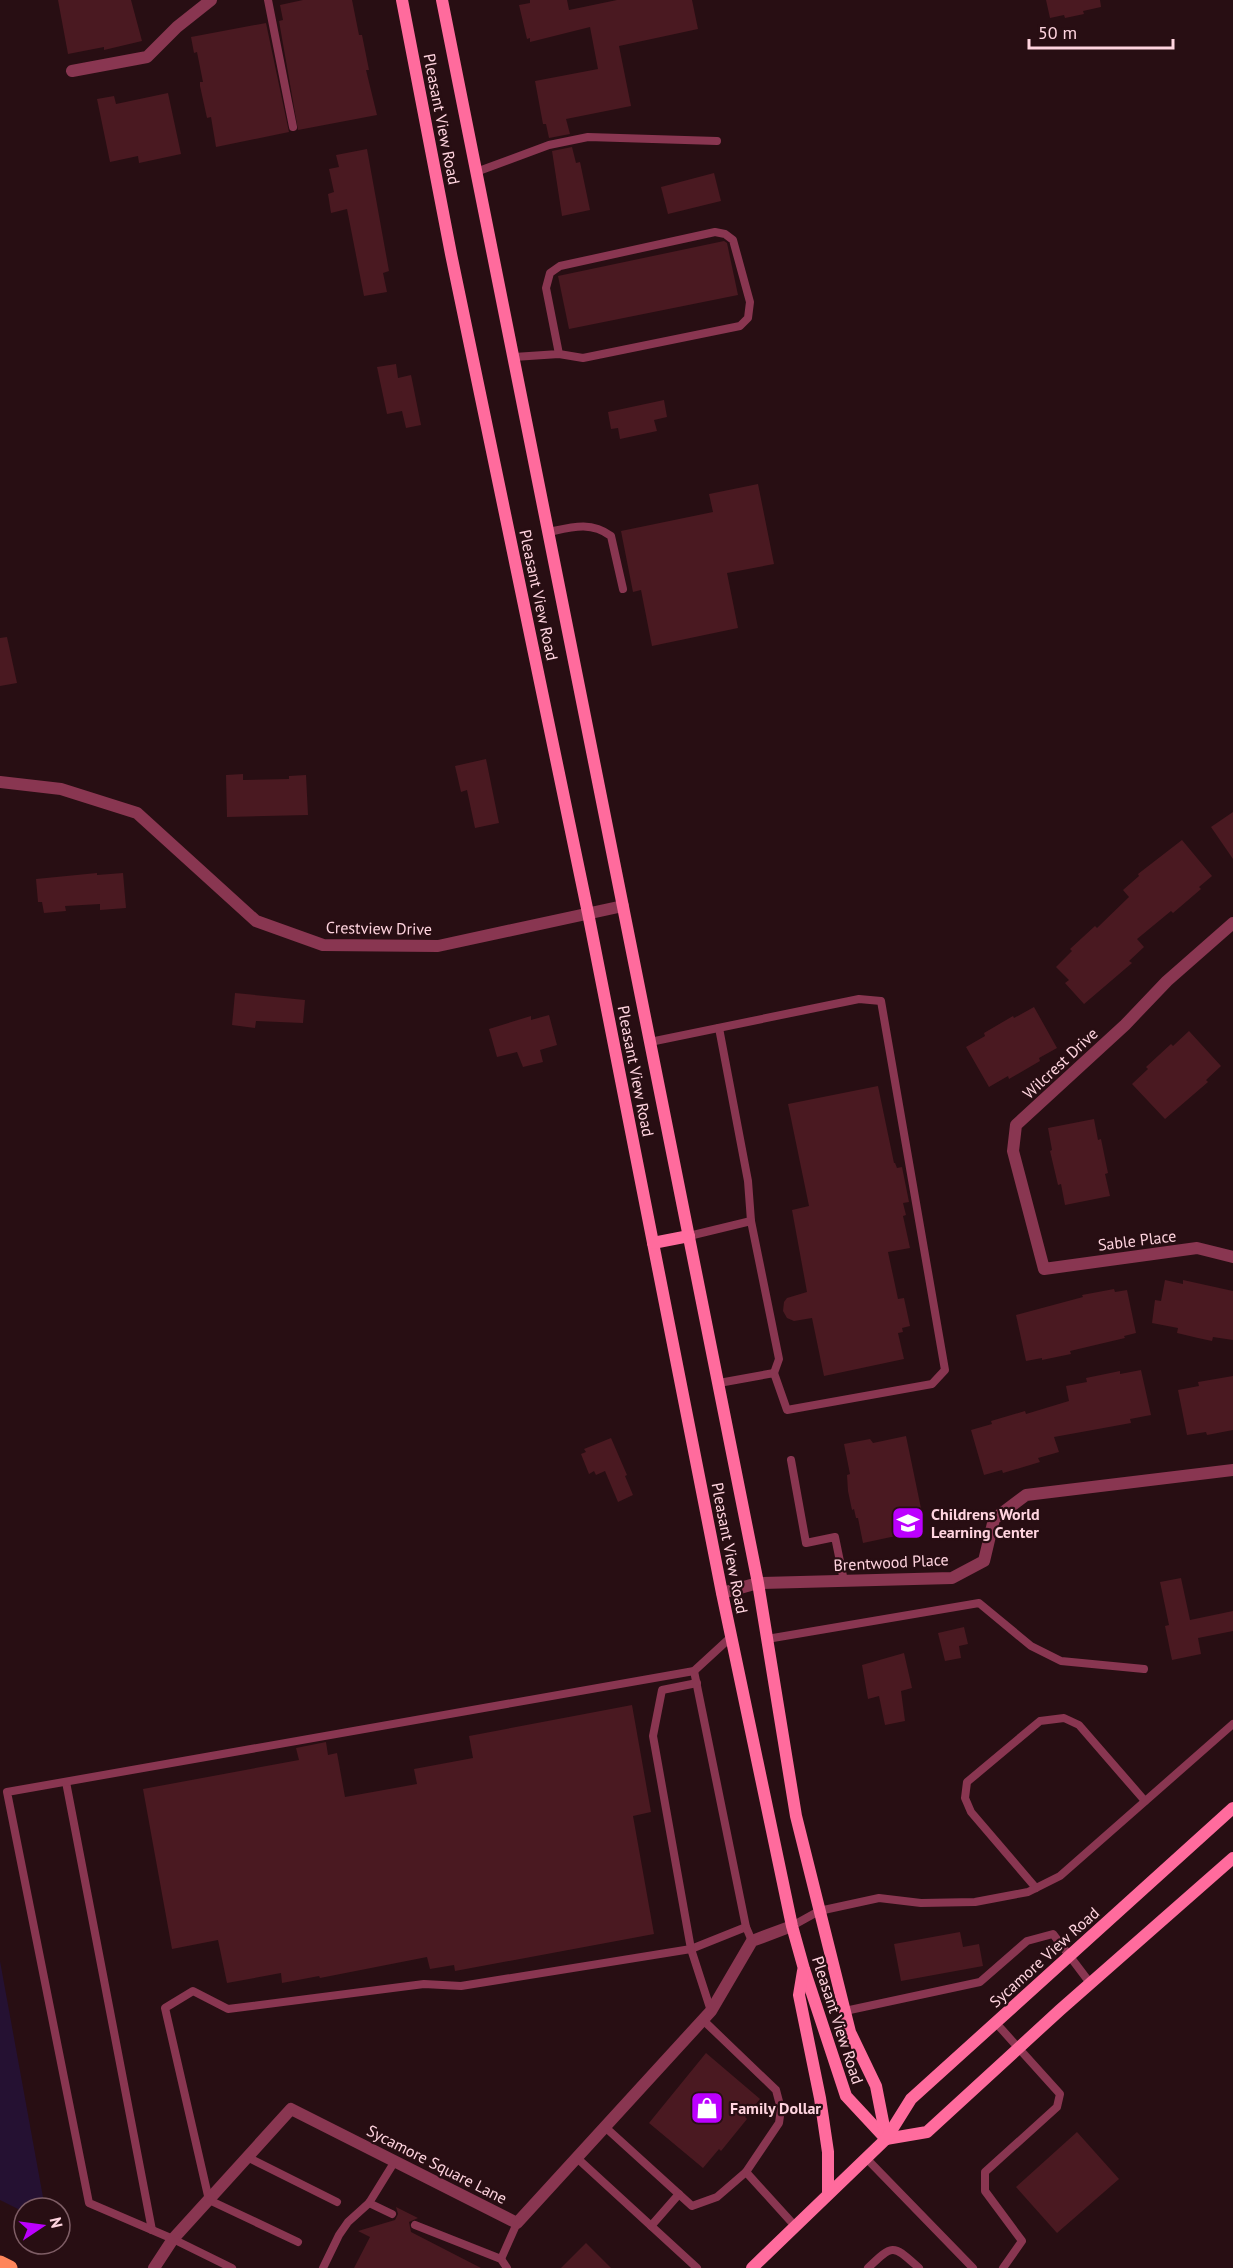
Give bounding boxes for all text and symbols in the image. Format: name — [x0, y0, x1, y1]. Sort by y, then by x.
scale bar — [1029, 12, 1173, 50]
text: 50 m — [1038, 21, 1077, 44]
street label: Pleasant View Road — [419, 52, 465, 186]
street label: Pleasant View Road — [515, 528, 563, 662]
street label: Crestview Drive — [326, 917, 432, 939]
street label: Pleasant View Road — [613, 1004, 659, 1138]
street label: Wilcrest Drive — [1018, 1023, 1102, 1103]
street label: Sable Place — [1097, 1225, 1177, 1255]
street label: Pleasant View Road — [707, 1481, 753, 1615]
place label: Childrens World Learning Center — [931, 1504, 1040, 1542]
school or university icon: Childrens World Learning Center — [890, 1505, 926, 1541]
street label: Brentwood Place — [833, 1549, 949, 1575]
street label: Sycamore View Road — [985, 1902, 1103, 2012]
street label: Pleasant View Road — [808, 1954, 868, 2086]
shop icon: Family Dollar — [689, 2090, 725, 2126]
place label: Family Dollar — [730, 2098, 821, 2118]
street label: Sycamore Square Lane — [364, 2120, 510, 2208]
north arrow — [12, 2196, 72, 2256]
text: N — [46, 2215, 68, 2230]

